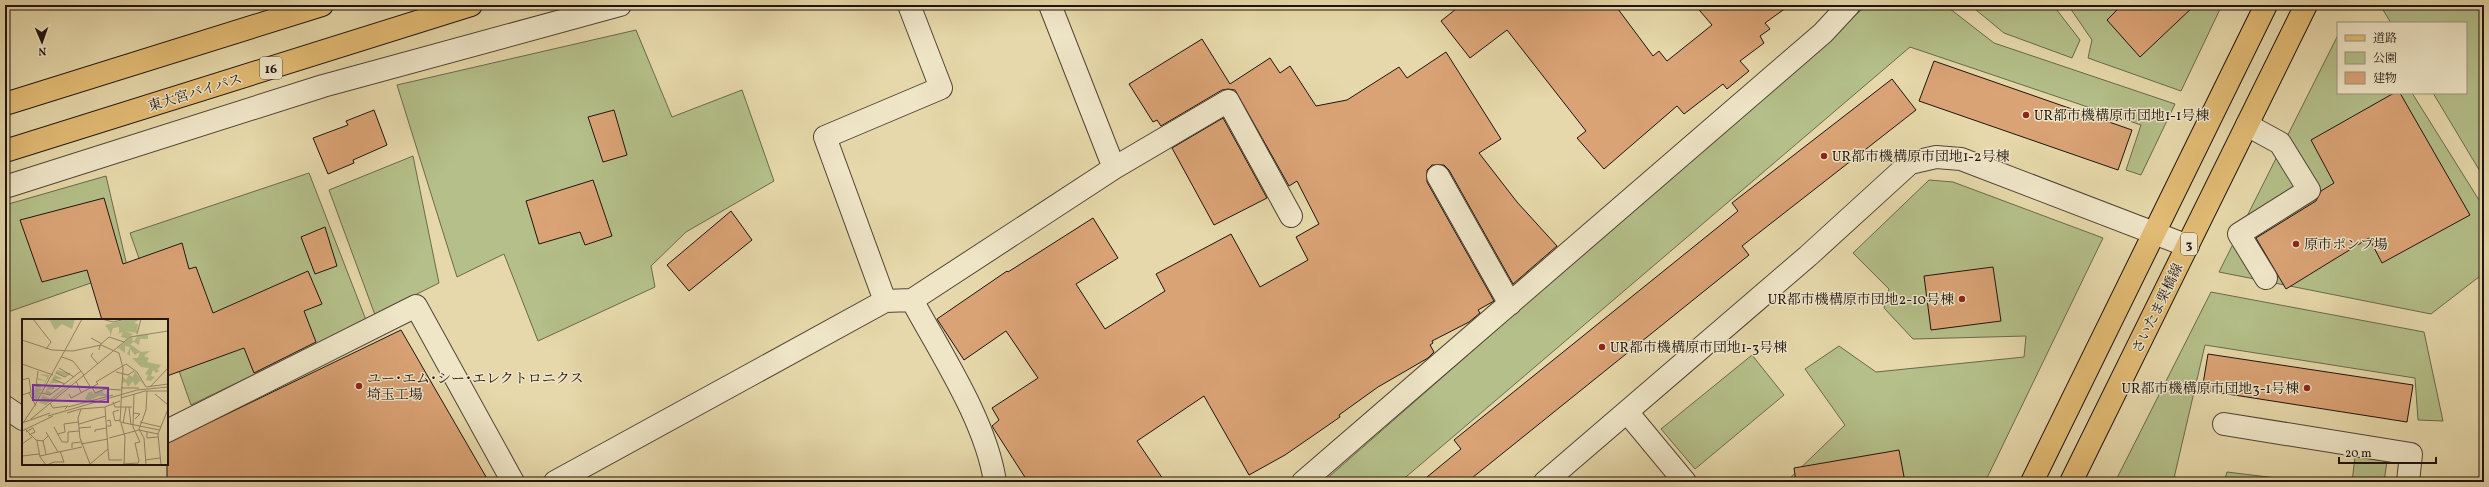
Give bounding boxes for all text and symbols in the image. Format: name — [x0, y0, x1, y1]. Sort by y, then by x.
north arrow — [22, 22, 62, 62]
legend — [2337, 22, 2467, 94]
text: 道路 — [2373, 31, 2397, 47]
text: N — [38, 43, 47, 58]
text: 公園 — [2373, 51, 2397, 67]
road number: 16 — [260, 57, 282, 79]
street label: 東大宮バイパス — [146, 70, 245, 117]
text: 建物 — [2373, 71, 2397, 87]
place label: UR都市機構原市団地1-1号棟 — [2034, 107, 2209, 126]
marker: UR都市機構原市団地1-1号棟 — [2021, 110, 2031, 120]
place label: UR都市機構原市団地1-2号棟 — [1832, 148, 2009, 167]
marker: UR都市機構原市団地1-2号棟 — [1819, 151, 1829, 161]
road number: 3 — [2181, 233, 2197, 255]
place label: 原市ポンプ場 — [2304, 236, 2388, 255]
marker: 原市ポンプ場 — [2291, 239, 2301, 249]
street label: さいたま栗橋線 — [2128, 260, 2188, 357]
place label: UR都市機構原市団地2-10号棟 — [1768, 291, 1954, 310]
marker: UR都市機構原市団地2-10号棟 — [1957, 294, 1967, 304]
inset map — [22, 319, 168, 465]
place label: UR都市機構原市団地1-3号棟 — [1610, 339, 1787, 358]
marker: UR都市機構原市団地1-3号棟 — [1597, 342, 1607, 352]
place label: ユー･エム･シー･エレクトロニクス 埼玉工場 — [367, 370, 584, 405]
place label: UR都市機構原市団地3-1号棟 — [2121, 380, 2299, 399]
marker: ユー･エム･シー･エレクトロニクス 埼玉工場 — [354, 381, 364, 391]
marker: UR都市機構原市団地3-1号棟 — [2302, 383, 2312, 393]
scale bar — [2339, 439, 2436, 465]
text: 20 m — [2345, 446, 2372, 462]

